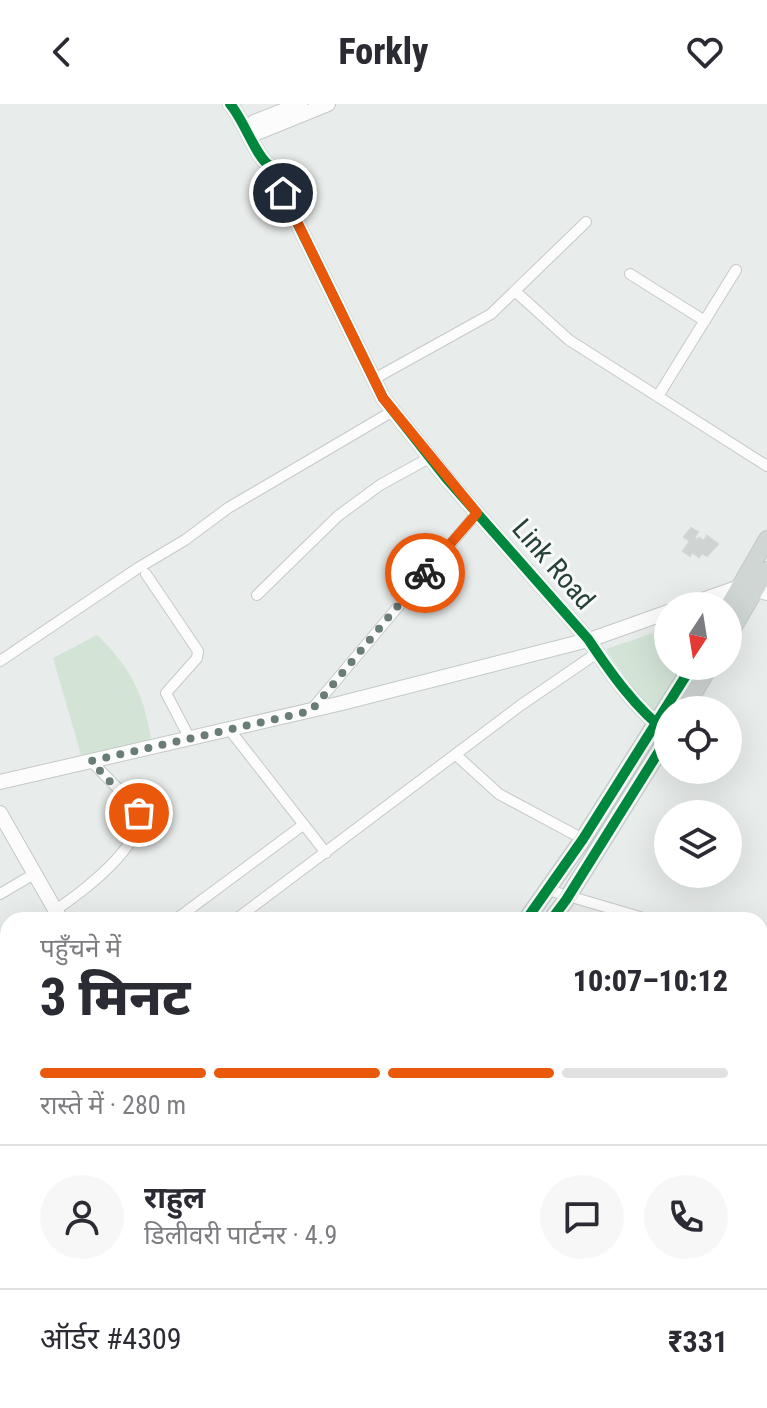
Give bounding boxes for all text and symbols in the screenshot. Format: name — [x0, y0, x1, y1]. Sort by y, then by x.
icon: back — [40, 30, 84, 74]
icon: heart — [683, 30, 727, 74]
text: Forkly — [339, 31, 428, 73]
pin — [249, 159, 317, 227]
icon: home — [261, 171, 305, 215]
street label: Link Road — [506, 513, 602, 616]
courier — [385, 533, 465, 613]
icon: bike — [403, 551, 447, 595]
north arrow — [654, 592, 742, 680]
map controls — [654, 592, 742, 888]
button: locate — [654, 696, 742, 784]
pin — [105, 779, 173, 847]
icon: bag — [117, 791, 161, 835]
button: layers — [654, 800, 742, 888]
text: पहुँचने में — [40, 933, 121, 963]
text: 10:07–10:12 — [573, 963, 728, 998]
text: 3 मिनट — [40, 967, 190, 1028]
text: रास्ते में · 280 m — [40, 1090, 186, 1120]
button: person — [40, 1175, 124, 1259]
button: chat — [540, 1175, 624, 1259]
button: phone — [644, 1175, 728, 1259]
text: राहुल — [144, 1180, 205, 1215]
text: डिलीवरी पार्टनर · 4.9 — [144, 1220, 337, 1250]
text: ऑर्डर #4309 — [40, 1321, 182, 1356]
text: ₹331 — [668, 1324, 728, 1359]

